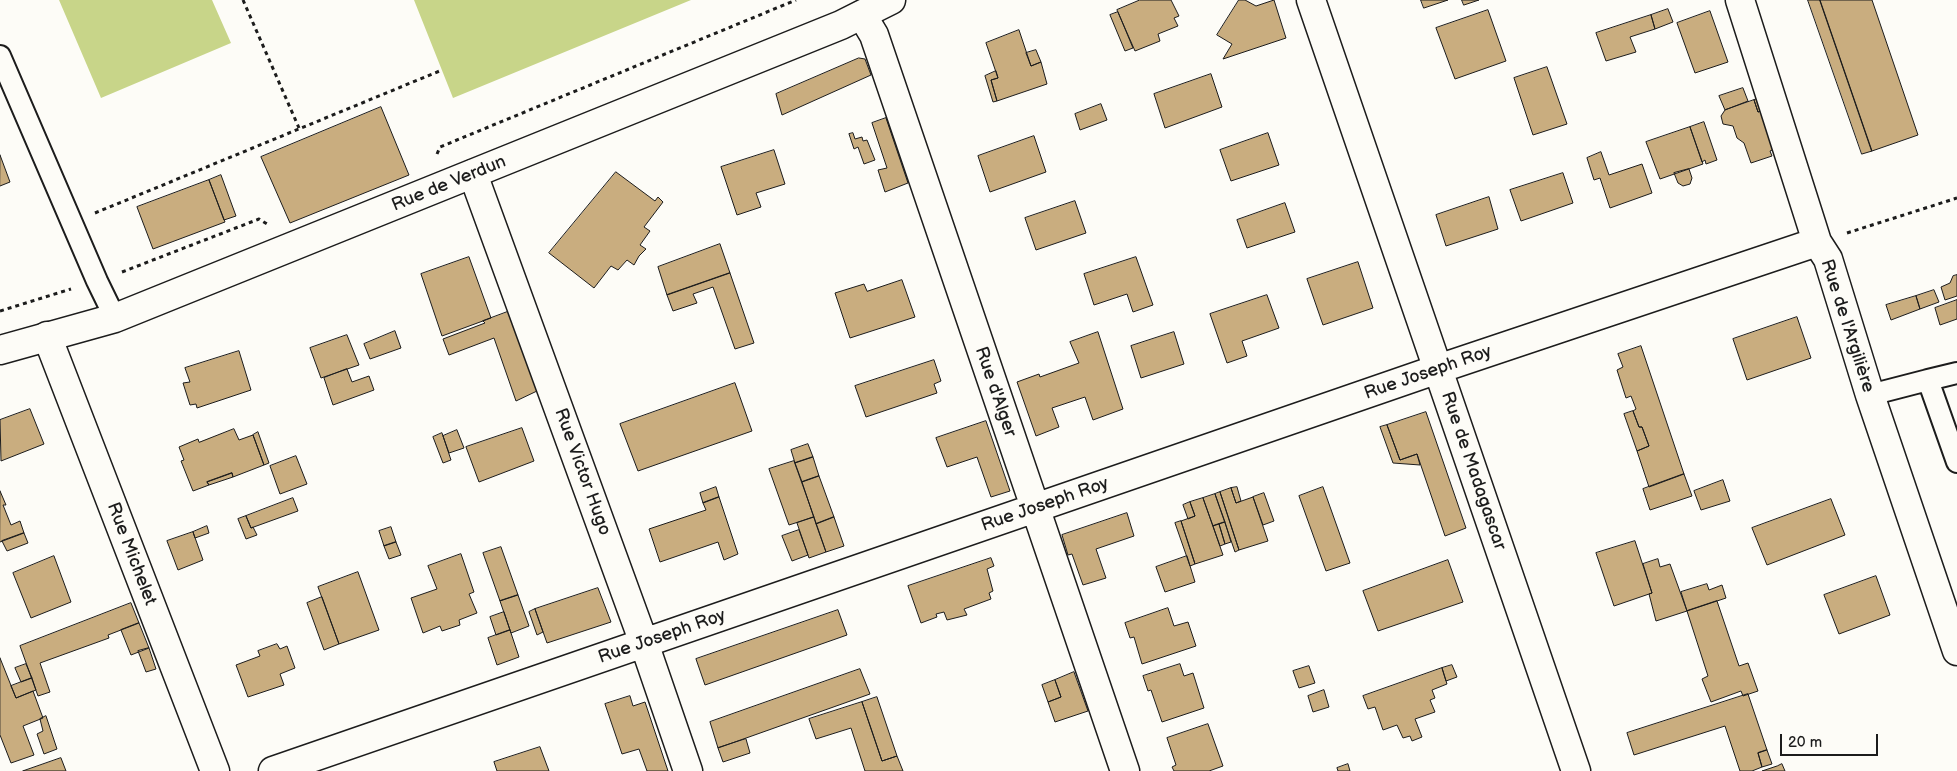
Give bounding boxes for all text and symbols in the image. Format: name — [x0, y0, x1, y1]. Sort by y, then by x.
street label: Rue de Verdun — [389, 151, 509, 217]
street label: Rue de l'Argilière — [1815, 257, 1879, 395]
street label: Rue Joseph Roy — [1361, 341, 1495, 405]
street label: Rue d'Alger — [969, 344, 1021, 440]
street label: Rue de Madagascar — [1436, 389, 1510, 553]
street label: Rue Victor Hugo — [549, 406, 615, 538]
street label: Rue Joseph Roy — [978, 473, 1112, 537]
street label: Rue Michelet — [101, 500, 161, 608]
street label: Rue Joseph Roy — [595, 605, 729, 669]
scale bar — [1782, 724, 1880, 756]
text: 20 m — [1788, 733, 1822, 752]

